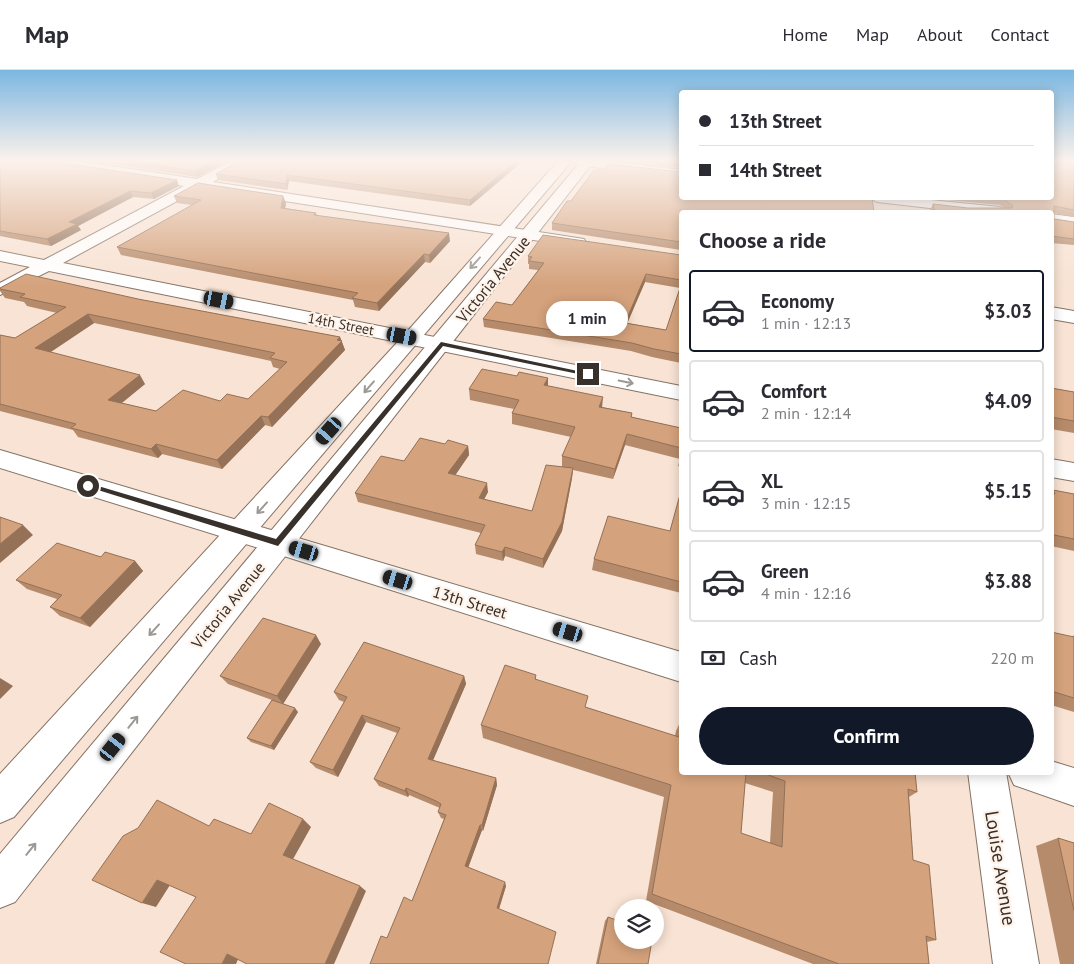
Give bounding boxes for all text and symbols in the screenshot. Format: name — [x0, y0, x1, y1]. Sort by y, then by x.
text: Map — [25, 19, 69, 50]
text: Home — [782, 23, 828, 46]
text: Map — [856, 23, 889, 46]
text: About — [917, 23, 963, 46]
text: Contact — [991, 23, 1049, 46]
text: 13th Street — [729, 109, 822, 133]
text: 14th Street — [729, 158, 822, 182]
text: Choose a ride — [699, 226, 826, 254]
street label: Victoria Avenue — [451, 232, 534, 327]
one-way arrow — [469, 257, 481, 270]
icon: car — [701, 289, 746, 334]
text: Economy — [761, 289, 834, 313]
car — [202, 290, 235, 310]
text: $3.03 — [984, 299, 1032, 323]
callout: 1 min — [547, 302, 629, 336]
text: 1 min — [567, 308, 607, 328]
street label: 14th Street — [306, 309, 376, 339]
text: 1 min · 12:13 — [761, 313, 851, 333]
car — [385, 326, 418, 346]
route end — [577, 363, 599, 385]
one-way arrow — [618, 378, 634, 387]
icon: car — [701, 379, 746, 424]
text: Comfort — [761, 379, 827, 403]
one-way arrow — [363, 380, 375, 393]
text: $4.09 — [984, 389, 1032, 413]
text: 2 min · 12:14 — [761, 403, 851, 423]
car — [313, 415, 344, 447]
icon: car — [701, 469, 746, 514]
text: XL — [761, 469, 783, 493]
route start — [77, 475, 99, 497]
text: $5.15 — [984, 479, 1032, 503]
text: 3 min · 12:15 — [761, 493, 851, 513]
one-way arrow — [256, 502, 267, 515]
car — [287, 539, 320, 563]
street label: Victoria Avenue — [186, 558, 269, 653]
icon: car — [701, 559, 746, 604]
text: Green — [761, 559, 809, 583]
car — [381, 568, 414, 592]
text: $3.88 — [984, 569, 1032, 593]
street label: 13th Street — [430, 581, 510, 623]
text: 4 min · 12:16 — [761, 583, 851, 603]
car — [551, 620, 584, 644]
one-way arrow — [148, 623, 160, 636]
icon: cash — [699, 644, 727, 672]
text: Cash — [739, 646, 777, 670]
text: 220 m — [991, 648, 1034, 668]
button: Confirm — [699, 707, 1034, 765]
one-way arrow — [127, 716, 138, 729]
car — [97, 731, 128, 763]
street label: Louise Avenue — [980, 809, 1022, 927]
one-way arrow — [25, 843, 36, 856]
map controls — [614, 899, 664, 949]
button: layers — [614, 899, 664, 949]

